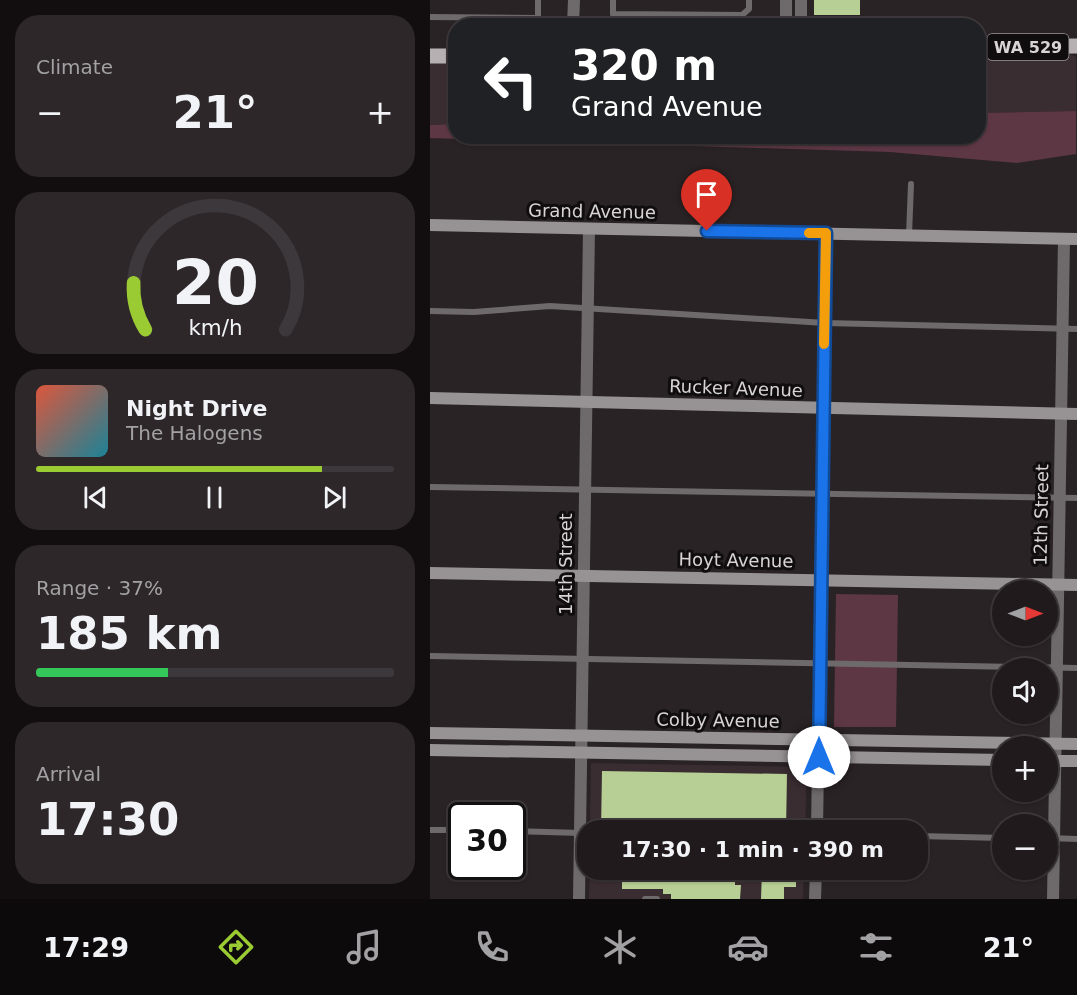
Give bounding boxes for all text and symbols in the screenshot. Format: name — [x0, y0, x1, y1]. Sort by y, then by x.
road number: WA 529 — [988, 34, 1068, 60]
text: 320 m — [571, 41, 717, 90]
icon: left — [472, 42, 550, 120]
text: Climate — [36, 55, 113, 79]
text: 21° — [172, 86, 258, 139]
text: Grand Avenue — [571, 91, 763, 122]
text: − — [36, 93, 64, 132]
text: + — [366, 93, 394, 132]
pin — [681, 169, 732, 231]
icon: arrive — [690, 178, 723, 211]
street label: Grand Avenue — [528, 199, 656, 223]
text: 20 — [172, 246, 258, 319]
text: km/h — [188, 315, 242, 340]
street label: Rucker Avenue — [669, 375, 803, 401]
text: Night Drive — [126, 396, 267, 421]
text: The Halogens — [126, 421, 263, 445]
street label: 12th Street — [1030, 464, 1052, 566]
icon: previous — [79, 481, 112, 514]
icon: pause — [198, 481, 231, 514]
icon: next — [318, 481, 351, 514]
street label: 14th Street — [555, 513, 576, 615]
street label: Hoyt Avenue — [678, 548, 794, 572]
text: Range · 37% — [36, 576, 163, 600]
north arrow — [992, 580, 1058, 646]
map controls — [992, 580, 1058, 880]
text: 185 km — [36, 607, 222, 660]
button: sound — [992, 658, 1058, 724]
street label: Colby Avenue — [656, 708, 780, 732]
position arrow — [787, 725, 851, 789]
button: + — [992, 736, 1058, 802]
text: Arrival — [36, 762, 101, 786]
text: 17:30 — [36, 793, 179, 846]
speed limit sign: 30 — [448, 802, 526, 880]
button: − — [992, 814, 1058, 880]
text: 17:30 · 1 min · 390 m — [621, 837, 884, 862]
icon: directions — [215, 926, 257, 968]
icon: music — [343, 926, 385, 968]
icon: phone — [471, 926, 513, 968]
icon: climate — [599, 926, 641, 968]
icon: car — [727, 926, 769, 968]
icon: filters — [855, 926, 897, 968]
text: 17:29 — [43, 932, 129, 963]
text: 21° — [983, 932, 1034, 963]

